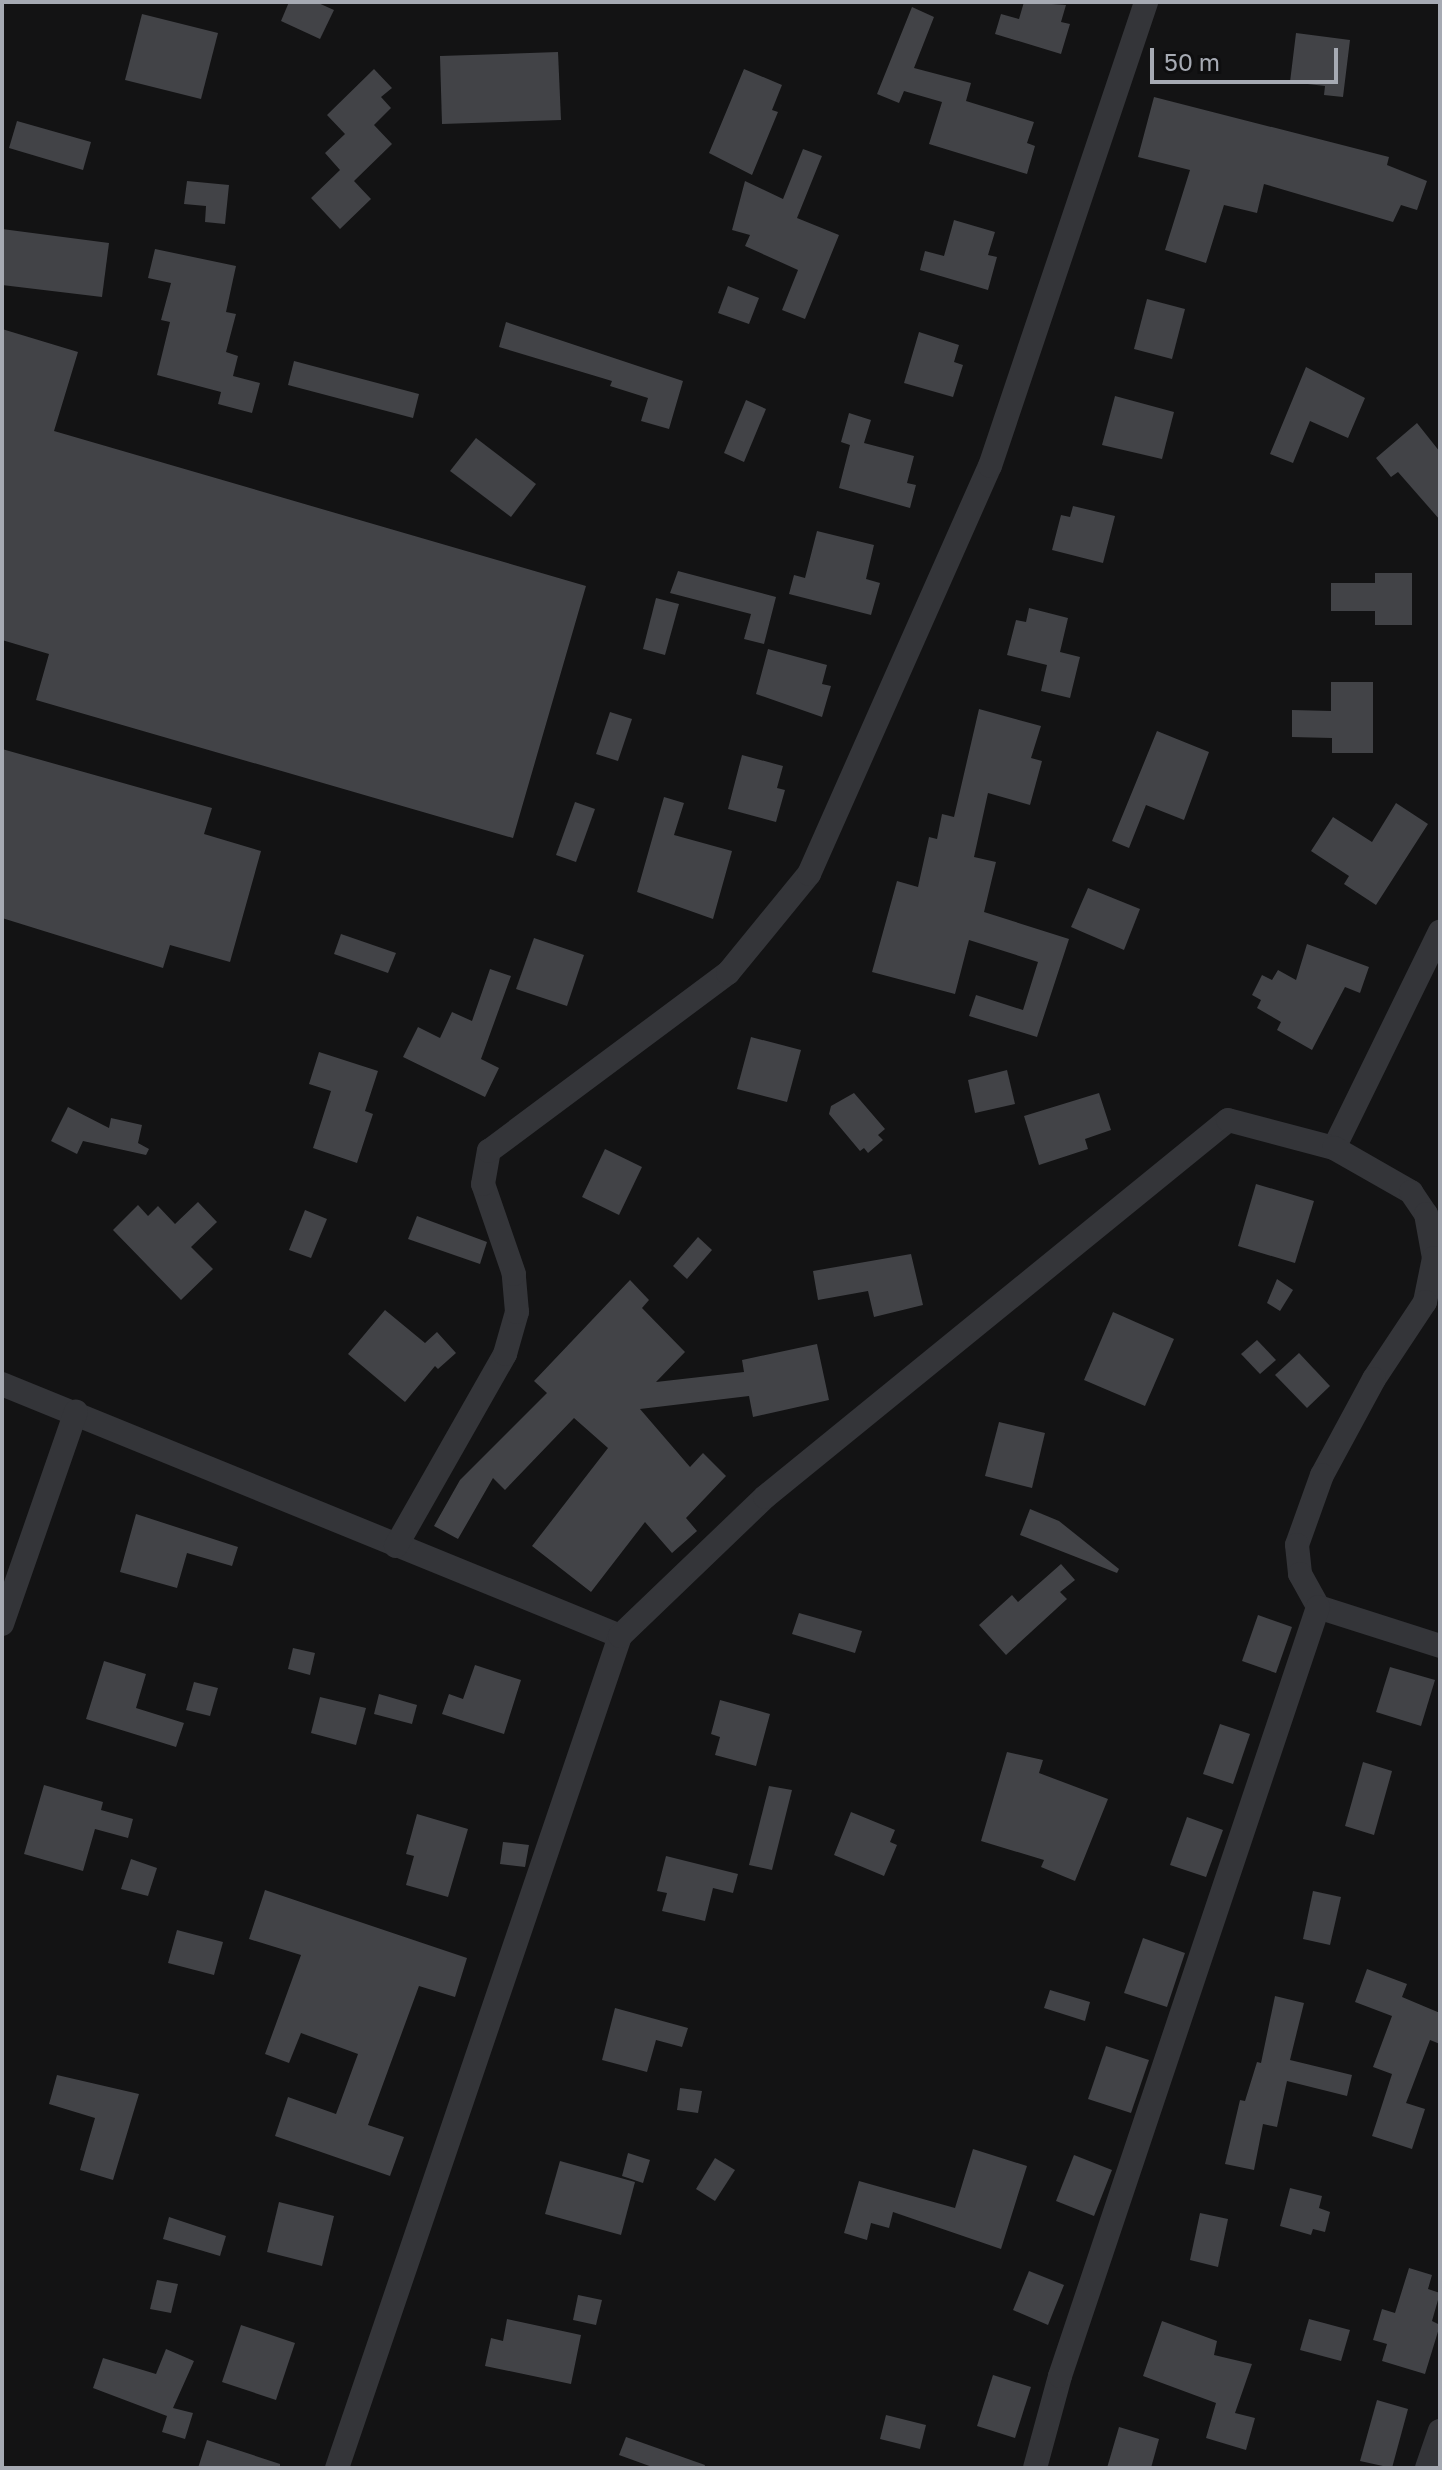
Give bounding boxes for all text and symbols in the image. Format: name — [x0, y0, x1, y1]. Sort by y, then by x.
scale bar — [1154, 32, 1342, 82]
text: 50 m — [1164, 47, 1220, 76]

